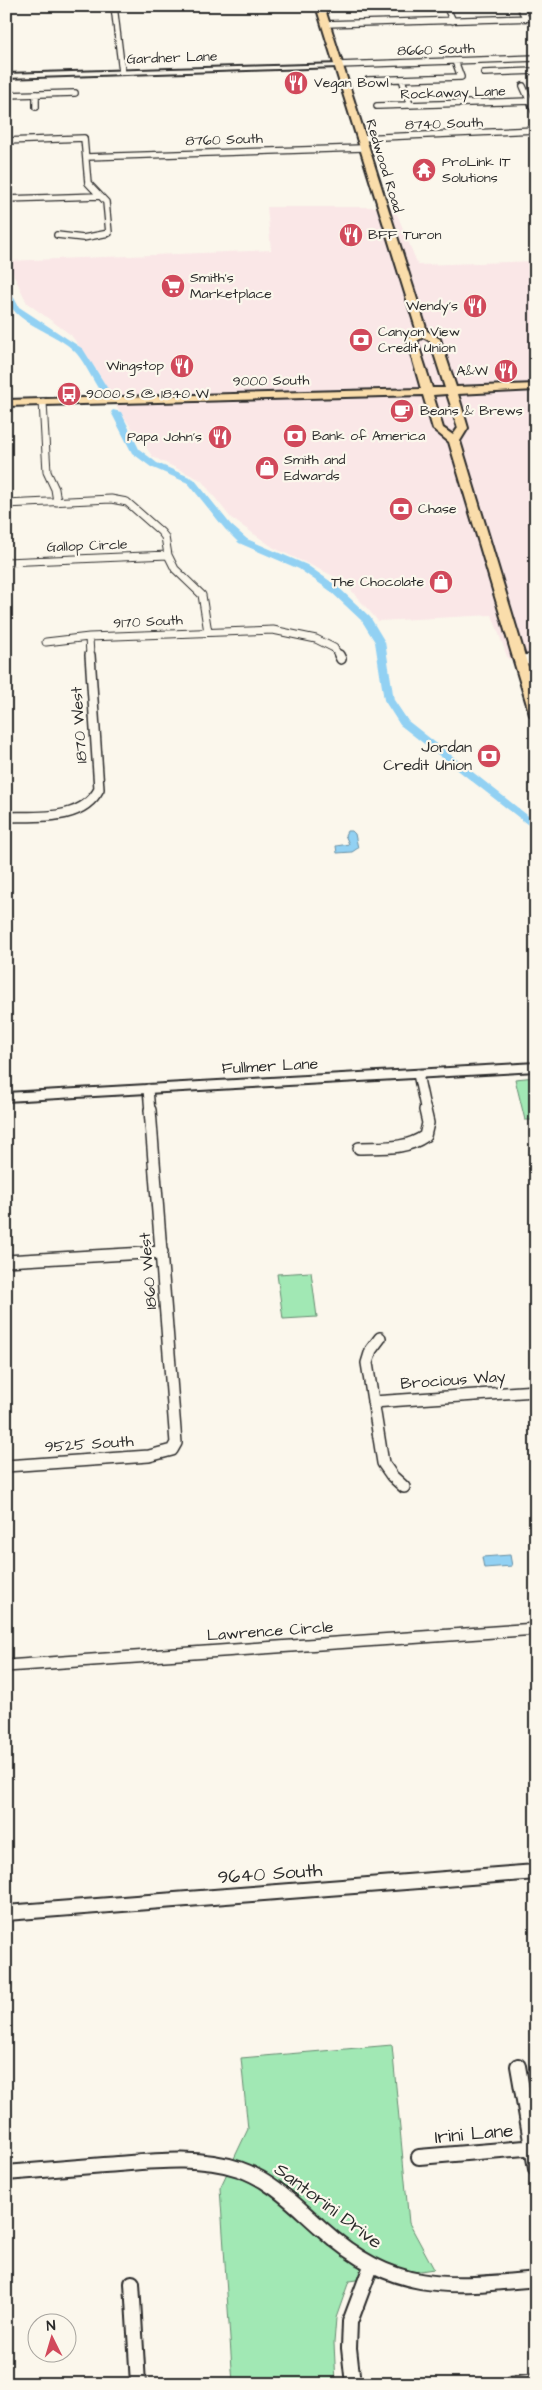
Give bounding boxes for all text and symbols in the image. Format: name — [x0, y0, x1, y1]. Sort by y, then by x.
street label: 8660 South — [397, 39, 475, 61]
street label: Gardner Lane — [126, 46, 218, 70]
restaurant icon: Vegan Bowl — [283, 70, 309, 96]
place label: Vegan Bowl — [314, 73, 389, 93]
street label: Rockaway Lane — [400, 81, 507, 105]
street label: 8740 South — [405, 113, 484, 135]
street label: Redwood Road — [360, 117, 408, 215]
street label: 8760 South — [185, 129, 263, 151]
place label: ProLink IT Solutions — [442, 152, 511, 188]
temple icon: ProLink IT Solutions — [411, 157, 437, 183]
restaurant icon: BFF Turon — [338, 222, 364, 248]
place label: BFF Turon — [368, 225, 441, 245]
place label: Smith's Marketplace — [190, 268, 272, 304]
supermarket icon: Smith's Marketplace — [160, 273, 186, 299]
restaurant icon: Wendy's — [462, 293, 488, 319]
place label: Wendy's — [406, 296, 458, 316]
place label: Canyon View Credit Union — [378, 322, 460, 358]
bank icon: Canyon View Credit Union — [348, 327, 374, 353]
restaurant icon: Wingstop — [169, 353, 195, 379]
place label: Wingstop — [106, 356, 164, 376]
restaurant icon: A&W — [493, 358, 519, 384]
place label: A&W — [456, 361, 488, 381]
street label: 9000 South — [233, 370, 310, 392]
bus stop icon: 9000 S @ 1840 W — [56, 381, 82, 407]
place label: 9000 S @ 1840 W — [86, 384, 209, 404]
cafe icon: Beans & Brews — [389, 398, 415, 424]
place label: Beans & Brews — [420, 401, 523, 421]
bank icon: Bank of America — [282, 423, 308, 449]
restaurant icon: Papa John's — [207, 424, 233, 450]
place label: Bank of America — [312, 426, 425, 446]
place label: Papa John's — [127, 427, 202, 447]
place label: Smith and Edwards — [284, 450, 346, 486]
shop icon: Smith and Edwards — [254, 455, 280, 481]
bank icon: Chase — [388, 496, 414, 522]
place label: Chase — [418, 499, 457, 519]
street label: Gallop Circle — [46, 535, 128, 557]
shop icon: The Chocolate — [428, 569, 454, 595]
place label: The Chocolate — [331, 572, 424, 592]
street label: 9170 South — [113, 610, 183, 634]
street label: 1870 West — [65, 685, 93, 764]
place label: Jordan Credit Union — [383, 736, 472, 776]
bank icon: Jordan Credit Union — [476, 743, 502, 769]
street label: Fullmer Lane — [221, 1052, 319, 1080]
street label: 1860 West — [134, 1231, 162, 1310]
street label: Brocious Way — [400, 1365, 507, 1396]
street label: 9525 South — [44, 1430, 134, 1458]
street label: Lawrence Circle — [206, 1616, 334, 1646]
street label: 9640 South — [217, 1857, 324, 1891]
street label: Irini Lane — [434, 2117, 514, 2151]
street label: Santorini Drive — [268, 2156, 388, 2256]
north arrow — [28, 2312, 78, 2362]
text: N — [46, 2316, 56, 2336]

